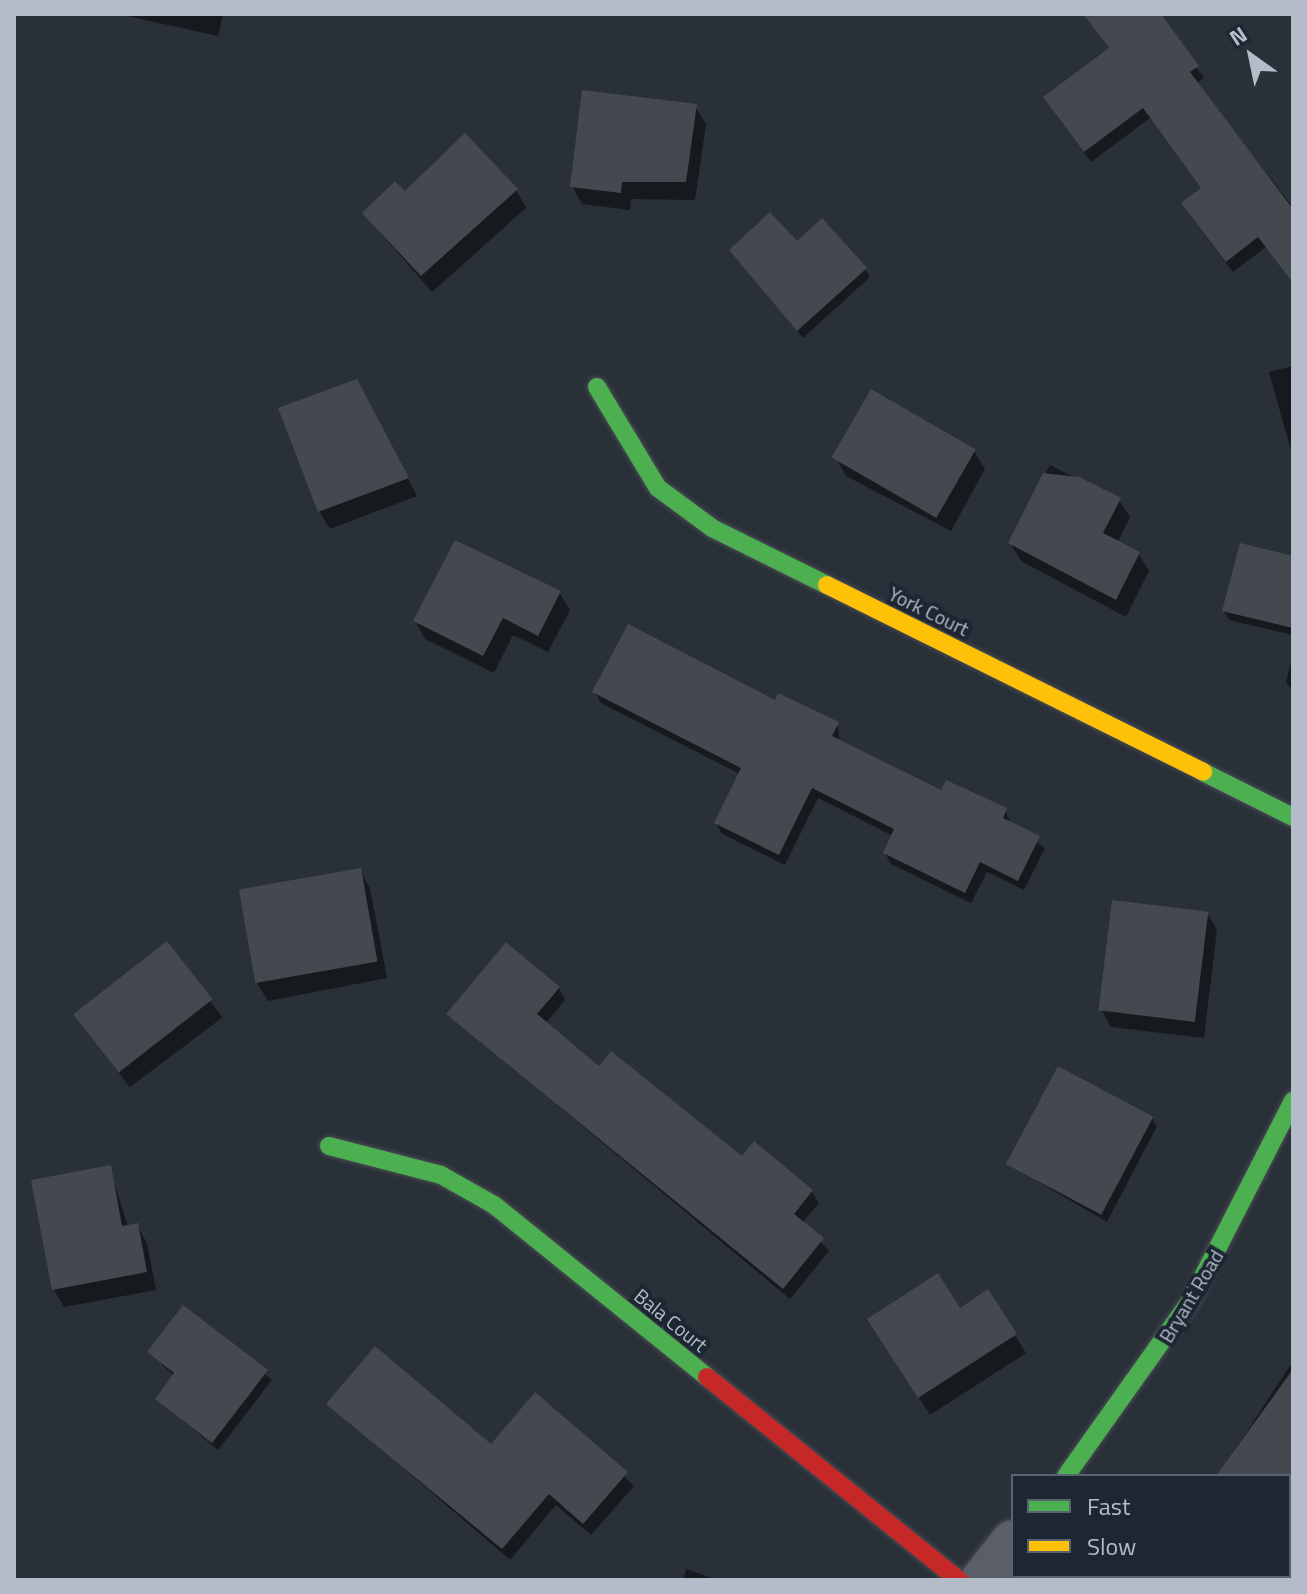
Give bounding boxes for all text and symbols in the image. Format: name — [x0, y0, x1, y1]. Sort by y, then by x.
north arrow — [1211, 16, 1291, 96]
text: N — [1222, 17, 1254, 54]
street label: York Court — [885, 581, 973, 641]
street label: Bryant Road — [1154, 1245, 1228, 1347]
street label: Bala Court — [630, 1283, 712, 1357]
legend — [1011, 1474, 1291, 1578]
text: Fast — [1087, 1488, 1130, 1524]
text: Slow — [1087, 1528, 1136, 1564]

